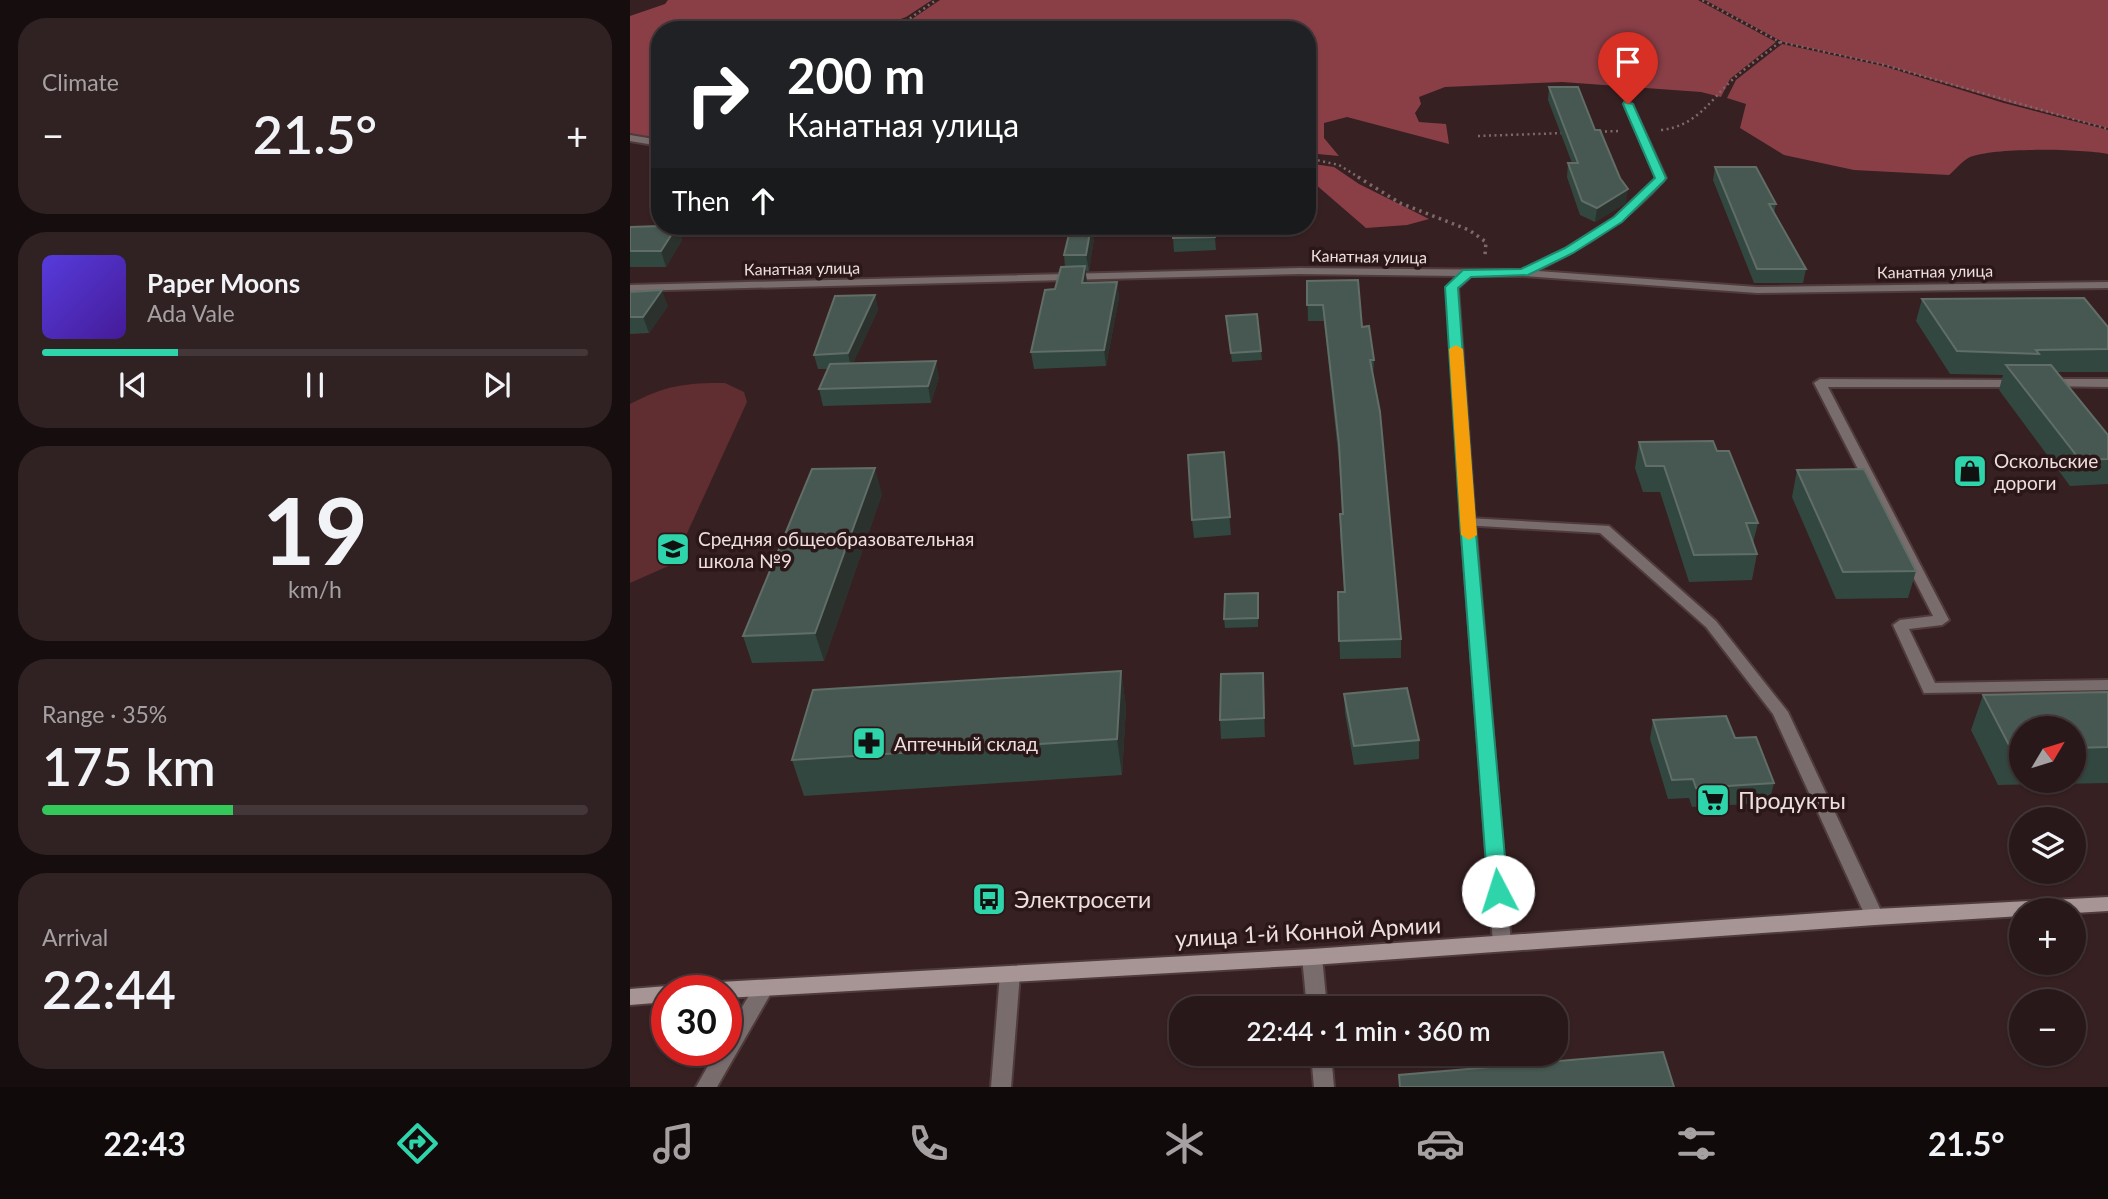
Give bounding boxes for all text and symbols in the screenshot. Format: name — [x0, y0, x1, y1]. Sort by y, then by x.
pin — [1598, 32, 1658, 104]
icon: arrive — [1609, 43, 1647, 81]
text: 200 m — [787, 46, 925, 104]
icon: right — [672, 49, 763, 140]
text: Climate — [42, 68, 119, 96]
text: 21.5° — [253, 103, 377, 165]
text: Канатная улица — [787, 105, 1019, 144]
text: − — [42, 112, 64, 158]
text: + — [566, 112, 588, 158]
icon: ahead — [744, 182, 782, 220]
text: Then — [672, 185, 730, 217]
street label: Канатная улица — [1311, 245, 1427, 267]
street label: Канатная улица — [744, 257, 860, 279]
street label: Канатная улица — [1877, 260, 1993, 282]
text: Paper Moons — [147, 267, 300, 299]
text: Ada Vale — [147, 299, 235, 327]
icon: previous — [114, 366, 152, 404]
icon: pause — [296, 366, 334, 404]
icon: next — [478, 366, 516, 404]
place label: Оскольские дороги — [1994, 449, 2098, 494]
shop icon: Оскольские дороги — [1951, 452, 1989, 490]
text: 19 — [262, 475, 368, 584]
place label: Средняя общеобразовательная школа №9 — [698, 527, 974, 572]
school or university icon: Средняя общеобразовательная школа №9 — [654, 530, 692, 568]
text: km/h — [288, 575, 342, 603]
text: Range · 35% — [42, 700, 167, 728]
north arrow — [2009, 716, 2086, 793]
map controls — [2009, 716, 2086, 1066]
pharmacy icon: Аптечный склад — [850, 724, 888, 762]
place label: Аптечный склад — [894, 732, 1038, 755]
text: 175 km — [42, 735, 216, 797]
supermarket icon: Продукты — [1694, 781, 1732, 819]
place label: Продукты — [1738, 786, 1846, 814]
button: layers — [2009, 807, 2086, 884]
position arrow — [1461, 854, 1535, 928]
bus stop icon: Электросети — [970, 880, 1008, 918]
place label: Электросети — [1014, 885, 1151, 913]
button: + — [2009, 898, 2086, 975]
street label: улица 1-й Конной Армии — [1174, 910, 1442, 952]
text: Arrival — [42, 923, 108, 951]
text: 22:44 — [42, 958, 176, 1020]
speed limit sign: 30 — [651, 975, 742, 1066]
button: − — [2009, 989, 2086, 1066]
text: 22:44 · 1 min · 360 m — [1246, 1015, 1491, 1047]
icon: directions — [393, 1119, 442, 1168]
icon: music — [649, 1119, 698, 1168]
icon: phone — [904, 1119, 953, 1168]
icon: climate — [1160, 1119, 1209, 1168]
icon: car — [1416, 1119, 1465, 1168]
icon: filters — [1672, 1119, 1721, 1168]
text: 22:43 — [103, 1124, 186, 1163]
text: 21.5° — [1928, 1124, 2005, 1163]

